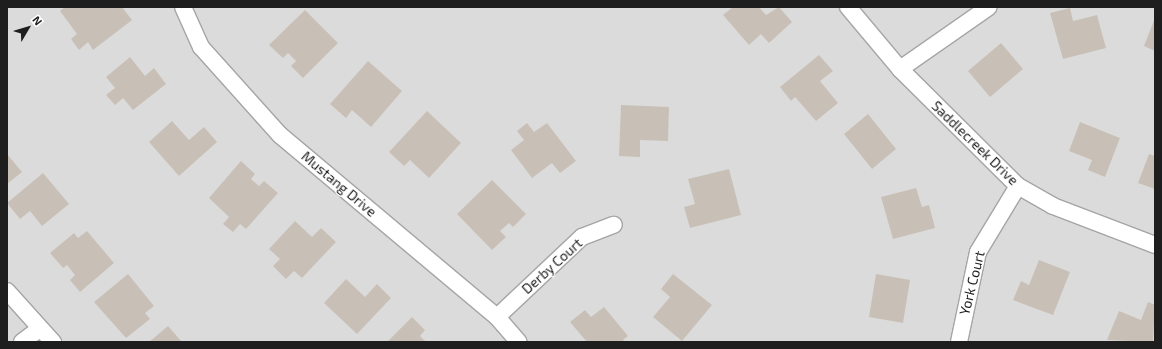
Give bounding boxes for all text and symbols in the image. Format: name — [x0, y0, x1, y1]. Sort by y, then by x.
north arrow — [8, 8, 48, 48]
text: N — [30, 13, 45, 27]
street label: Saddlecreek Drive — [928, 97, 1022, 189]
street label: Mustang Drive — [298, 148, 380, 220]
street label: Derby Court — [518, 234, 586, 298]
street label: York Court — [956, 249, 988, 317]

